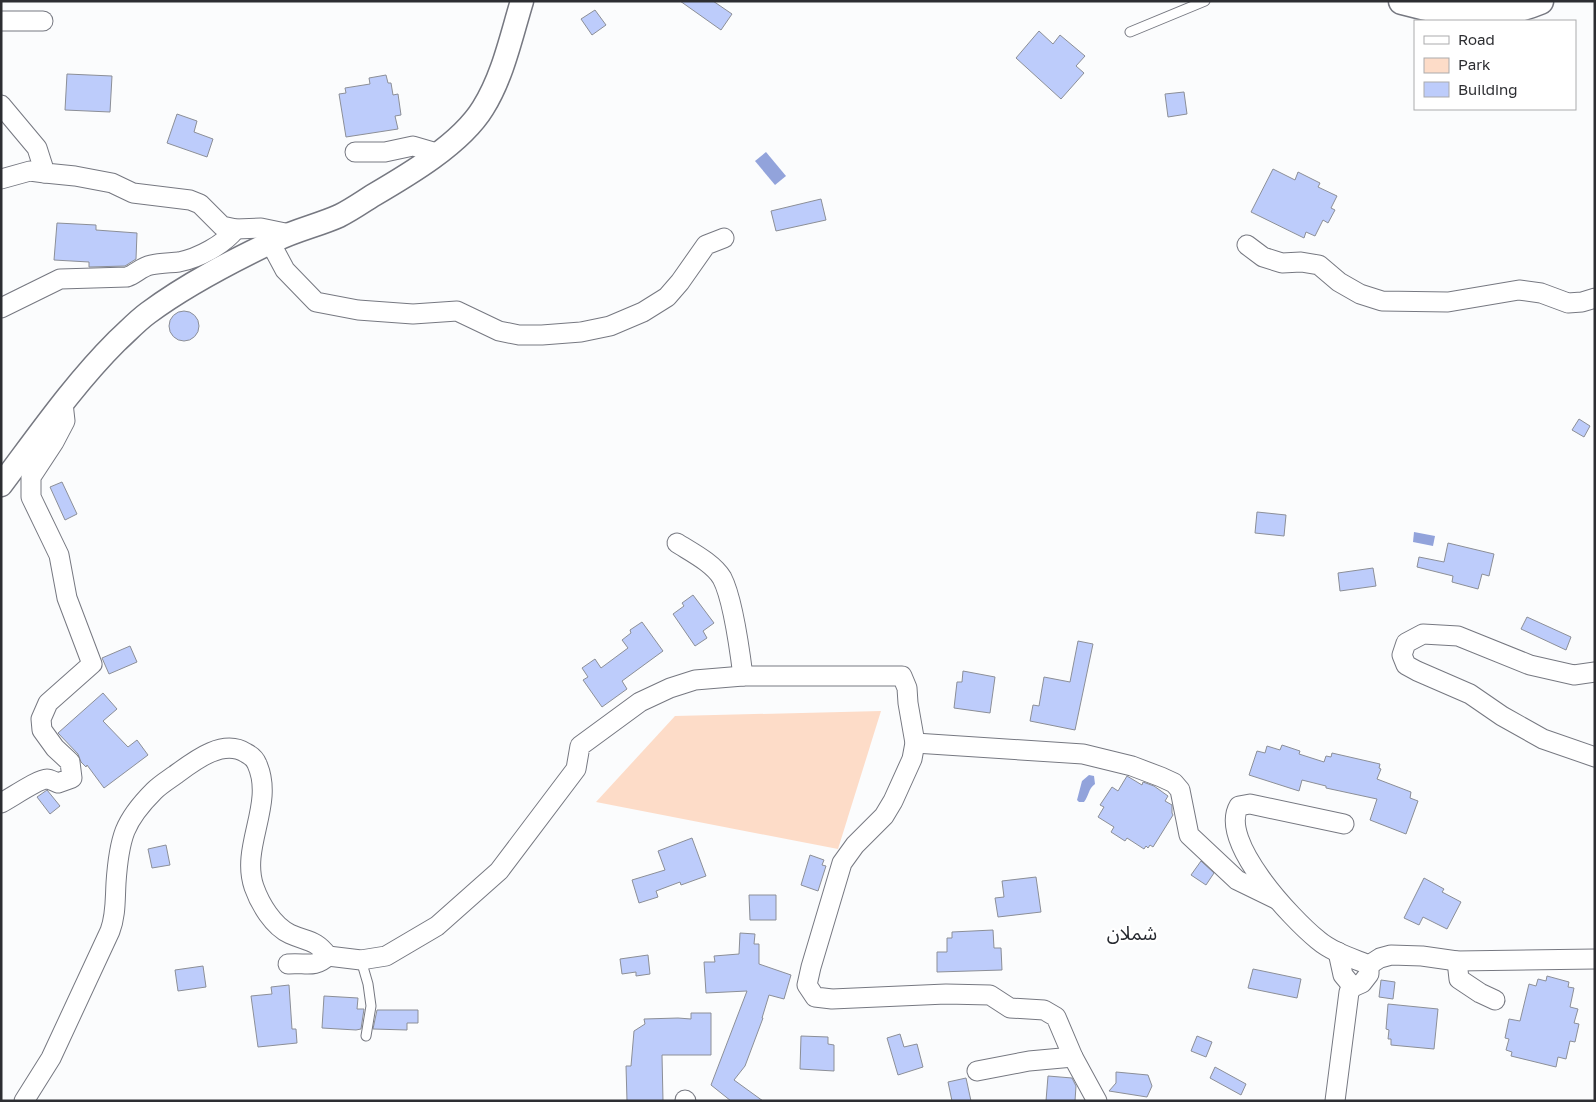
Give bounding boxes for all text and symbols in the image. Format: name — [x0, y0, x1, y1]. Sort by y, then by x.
legend — [1414, 20, 1576, 110]
text: Road — [1458, 30, 1495, 48]
text: Park — [1458, 55, 1491, 73]
text: Building — [1458, 80, 1518, 98]
district label: شملان — [1107, 921, 1157, 944]

